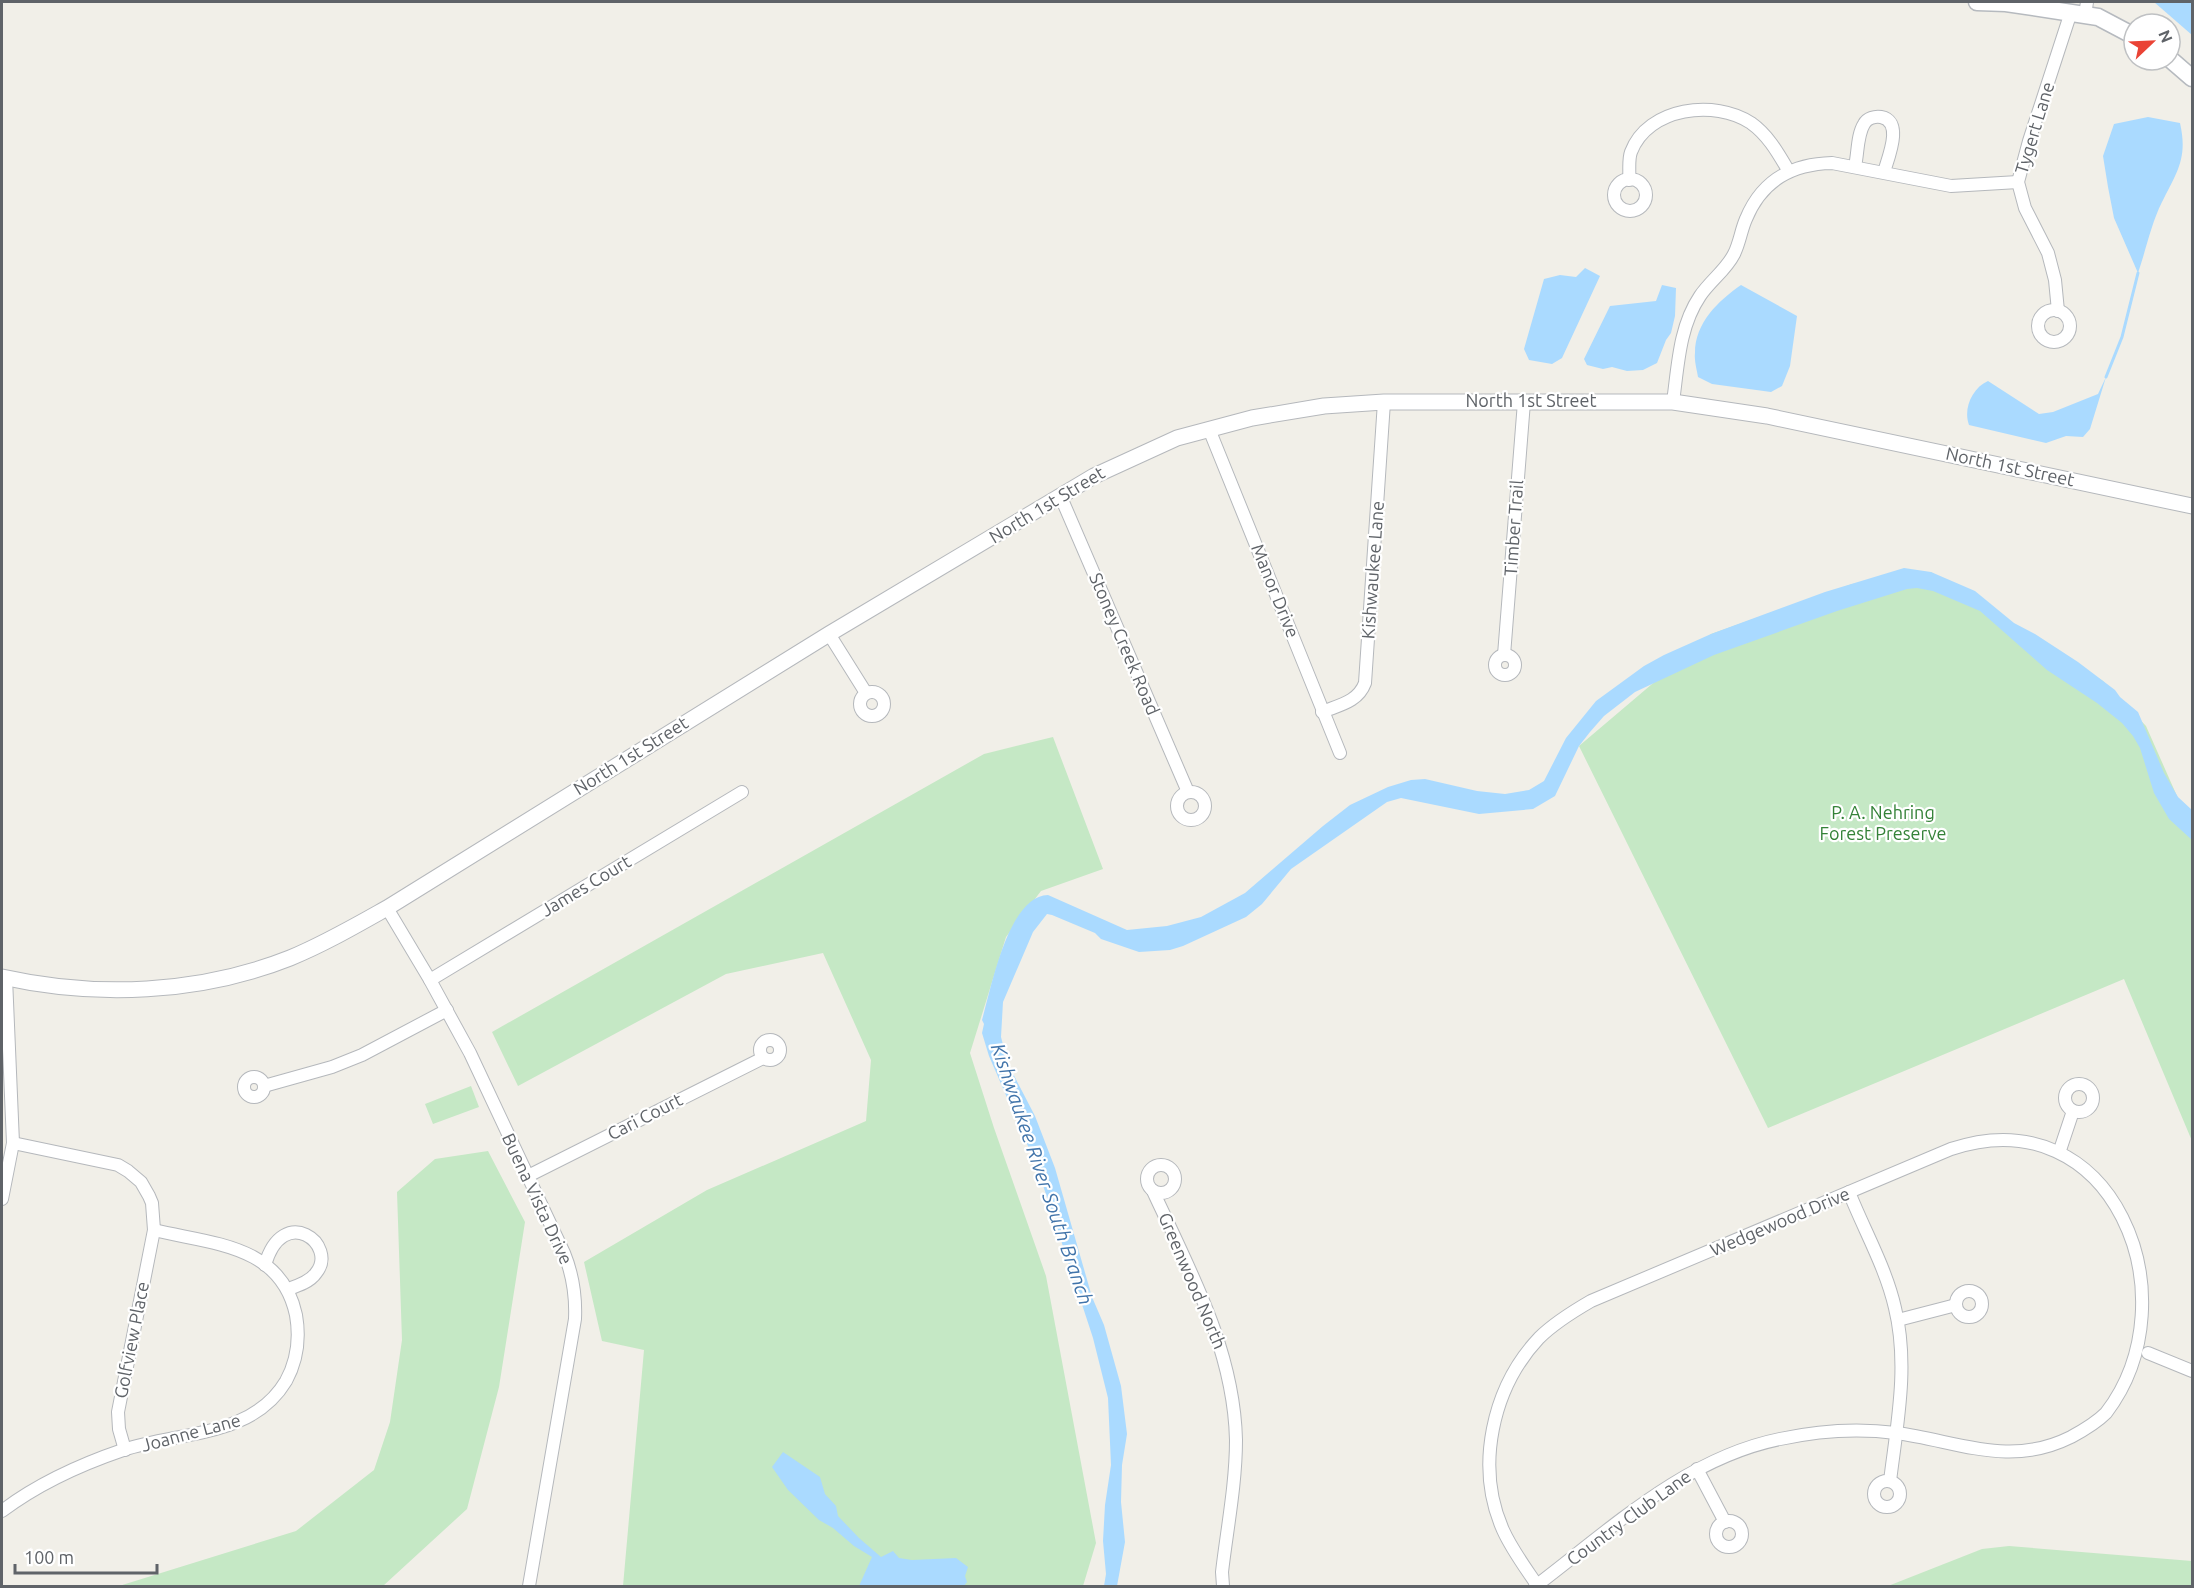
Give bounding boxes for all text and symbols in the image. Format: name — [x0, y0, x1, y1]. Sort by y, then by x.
north arrow — [2122, 12, 2182, 72]
text: N — [2155, 27, 2176, 45]
street label: Tygert Lane — [2011, 79, 2058, 176]
street label: North 1st Street — [1465, 390, 1597, 410]
street label: North 1st Street — [1944, 443, 2076, 489]
street label: North 1st Street — [985, 462, 1108, 546]
street label: Timber Trail — [1500, 479, 1526, 577]
street label: Kishwaukee Lane — [1357, 500, 1387, 640]
street label: Manor Drive — [1248, 541, 1304, 640]
street label: Stoney Creek Road — [1086, 570, 1164, 718]
street label: North 1st Street — [570, 712, 691, 798]
park label: P. A. Nehring Forest Preserve — [1820, 802, 1946, 843]
street label: James Court — [537, 851, 634, 920]
water label: Kishwaukee River South Branch — [987, 1040, 1098, 1308]
street label: Cari Court — [604, 1089, 685, 1143]
street label: Buena Vista Drive — [499, 1130, 577, 1267]
street label: Wedgewood Drive — [1707, 1183, 1852, 1259]
street label: Greenwood North — [1155, 1209, 1231, 1352]
street label: Golfview Place — [110, 1280, 152, 1400]
street label: Joanne Lane — [139, 1409, 243, 1455]
street label: Country Club Lane — [1562, 1465, 1694, 1569]
scale bar — [15, 1537, 158, 1575]
text: 100 m — [24, 1547, 74, 1567]

